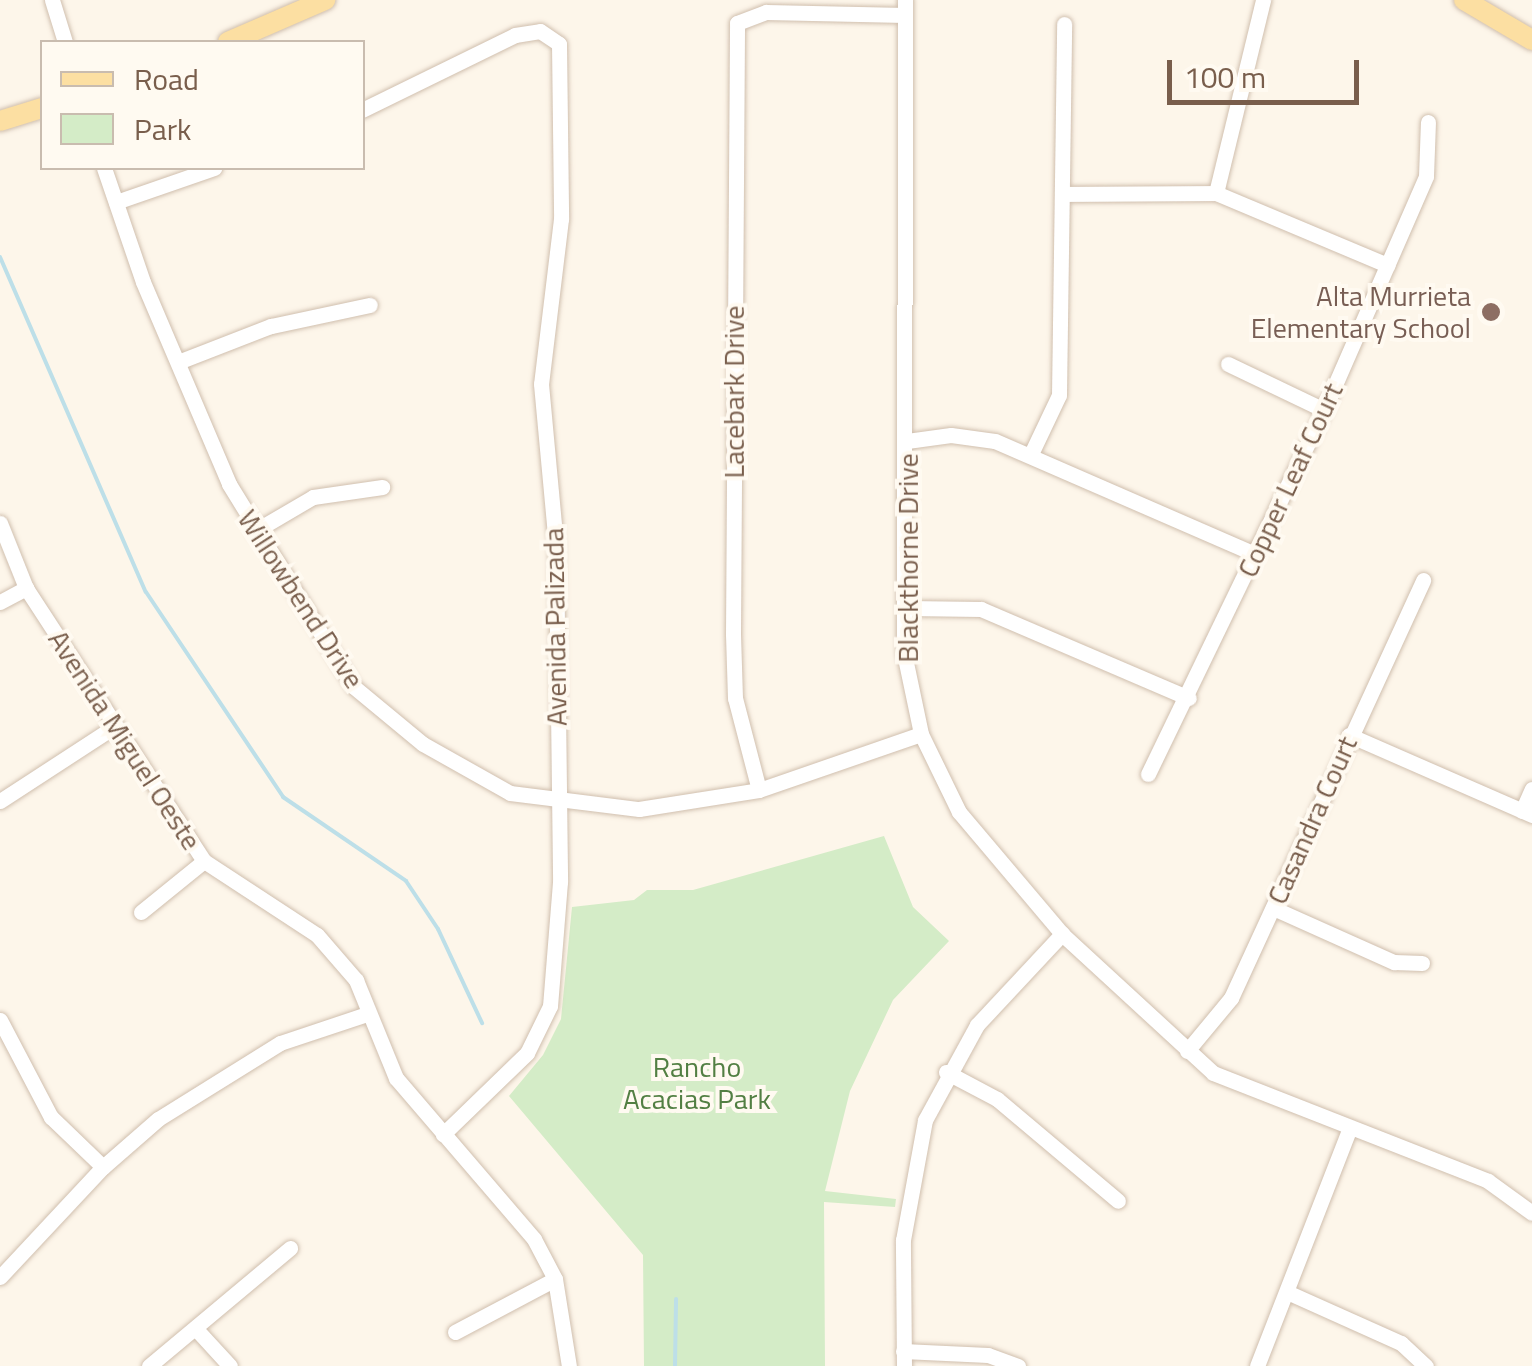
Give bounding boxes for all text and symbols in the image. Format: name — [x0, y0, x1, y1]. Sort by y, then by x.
legend — [40, 40, 365, 170]
scale bar — [1172, 40, 1364, 102]
text: 100 m — [1184, 54, 1266, 100]
text: Road — [134, 56, 199, 102]
text: Park — [134, 106, 191, 152]
place label: Alta Murrieta Elementary School — [1251, 279, 1471, 345]
marker: Alta Murrieta Elementary School — [1480, 301, 1502, 323]
street label: Lacebark Drive — [717, 306, 751, 478]
street label: Copper Leaf Court — [1230, 378, 1350, 582]
street label: Blackthorne Drive — [891, 453, 925, 663]
street label: Willowbend Drive — [231, 503, 371, 695]
street label: Avenida Palizada — [536, 528, 574, 726]
street label: Avenida Miguel Oeste — [41, 624, 209, 856]
street label: Casandra Court — [1260, 731, 1364, 909]
park label: Rancho Acacias Park — [623, 1050, 771, 1116]

